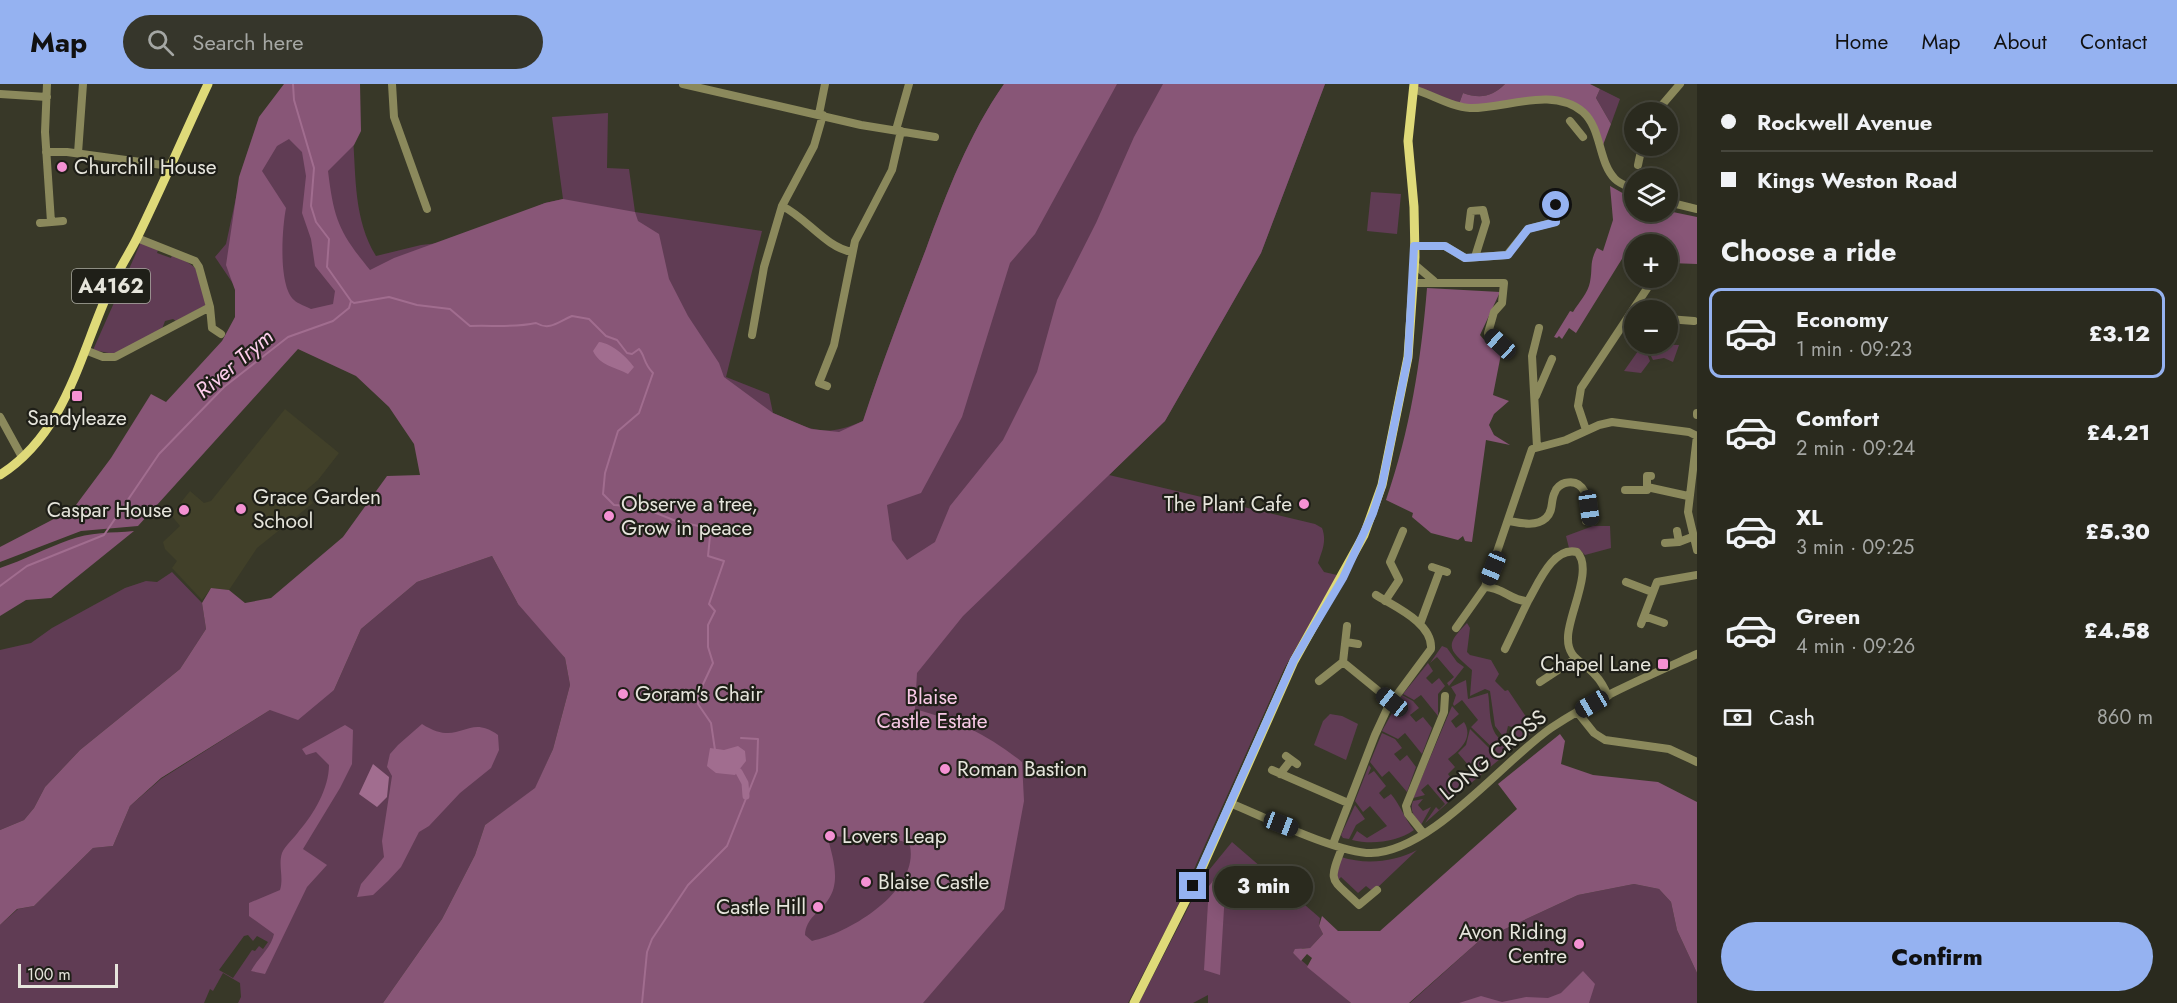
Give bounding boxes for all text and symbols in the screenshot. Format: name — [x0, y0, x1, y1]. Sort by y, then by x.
search box — [123, 15, 543, 69]
text: Map — [30, 22, 87, 63]
icon: search — [144, 26, 177, 59]
text: Search here — [192, 26, 304, 58]
text: Home — [1835, 27, 1888, 57]
text: Map — [1921, 27, 1961, 57]
text: About — [1994, 27, 2047, 57]
text: Contact — [2080, 27, 2147, 57]
map controls — [1624, 102, 1678, 354]
button: locate — [1624, 102, 1678, 156]
text: Rockwell Avenue — [1757, 106, 1932, 138]
place label: Churchill House — [74, 152, 217, 182]
marker: Churchill House — [55, 160, 69, 174]
text: Kings Weston Road — [1757, 164, 1957, 196]
button: layers — [1624, 168, 1678, 222]
route start — [1542, 191, 1569, 218]
text: Choose a ride — [1721, 232, 1896, 271]
button: + — [1624, 234, 1678, 288]
road number: A4162 — [72, 269, 150, 303]
button: − — [1624, 300, 1678, 354]
text: Economy — [1796, 303, 1888, 335]
icon: car — [1724, 306, 1778, 360]
text: £3.12 — [2089, 317, 2150, 349]
water label: River Trym — [188, 321, 280, 405]
car — [1481, 325, 1519, 363]
text: 1 min · 09:23 — [1796, 335, 1912, 364]
marker: Sandyleaze — [70, 389, 84, 403]
text: Comfort — [1796, 402, 1879, 434]
place label: Sandyleaze — [27, 403, 127, 433]
icon: car — [1724, 405, 1778, 459]
text: £4.21 — [2086, 416, 2150, 448]
text: 2 min · 09:24 — [1796, 434, 1915, 463]
place label: Grace Garden School — [253, 482, 381, 536]
place label: Observe a tree, Grow in peace — [621, 489, 758, 543]
place label: The Plant Cafe — [1164, 489, 1292, 519]
car — [1578, 489, 1600, 527]
place label: Caspar House — [47, 495, 172, 525]
marker: The Plant Cafe — [1297, 497, 1311, 511]
text: XL — [1796, 501, 1823, 533]
marker: Grace Garden School — [234, 502, 248, 516]
marker: Caspar House — [177, 503, 191, 517]
icon: car — [1724, 504, 1778, 558]
marker: Observe a tree, Grow in peace — [602, 509, 616, 523]
text: £5.30 — [2085, 515, 2150, 547]
text: 3 min · 09:25 — [1796, 533, 1914, 562]
car — [1478, 548, 1508, 588]
text: Green — [1796, 600, 1860, 632]
icon: car — [1724, 603, 1778, 657]
text: £4.58 — [2084, 614, 2150, 646]
text: 4 min · 09:26 — [1796, 632, 1915, 661]
place label: Chapel Lane — [1540, 649, 1651, 679]
marker: Chapel Lane — [1656, 657, 1670, 671]
place label: Goram's Chair — [635, 679, 763, 709]
park label: Blaise Castle Estate — [877, 682, 988, 736]
car — [1372, 684, 1412, 720]
marker: Goram's Chair — [616, 687, 630, 701]
car — [1572, 687, 1612, 721]
icon: cash — [1721, 701, 1754, 734]
text: Cash — [1769, 701, 1815, 733]
street label: LONG CROSS — [1433, 702, 1553, 808]
text: 860 m — [2097, 703, 2153, 732]
place label: Roman Bastion — [957, 754, 1087, 784]
marker: Roman Bastion — [938, 762, 952, 776]
car — [1261, 809, 1301, 839]
place label: Lovers Leap — [842, 821, 947, 851]
marker: Lovers Leap — [823, 829, 837, 843]
callout: 3 min — [1214, 865, 1313, 907]
place label: Blaise Castle — [878, 867, 990, 897]
route end — [1179, 872, 1206, 899]
text: 3 min — [1237, 872, 1290, 901]
marker: Blaise Castle — [859, 875, 873, 889]
place label: Castle Hill — [716, 892, 806, 922]
marker: Castle Hill — [811, 900, 825, 914]
place label: Avon Riding Centre — [1459, 917, 1567, 971]
button: Confirm — [1721, 922, 2153, 991]
marker: Avon Riding Centre — [1572, 937, 1586, 951]
scale bar — [18, 961, 118, 988]
text: 100 m — [27, 963, 71, 986]

